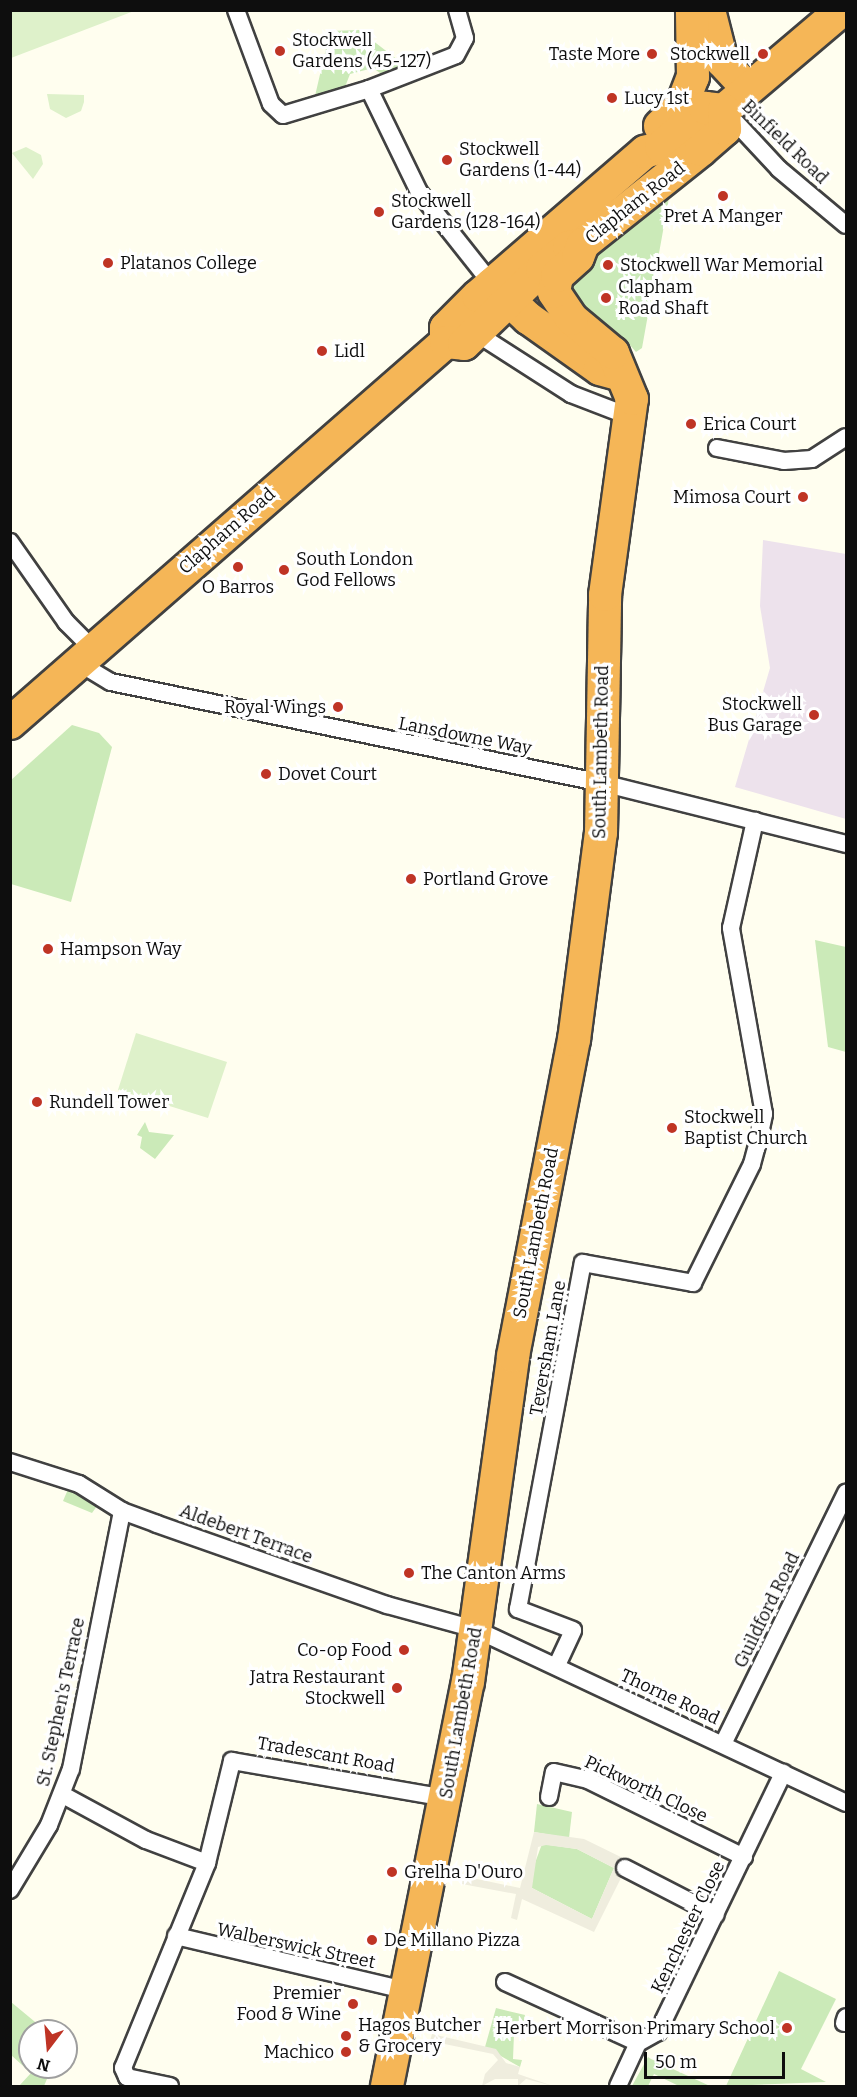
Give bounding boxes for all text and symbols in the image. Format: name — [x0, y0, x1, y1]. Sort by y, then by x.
place label: Stockwell Gardens (45-127) — [292, 30, 431, 72]
place label: Taste More — [549, 43, 640, 65]
place label: Stockwell — [670, 43, 750, 65]
marker: Stockwell Gardens (45-127) — [273, 44, 287, 58]
marker: Stockwell — [754, 45, 772, 63]
marker: Taste More — [645, 47, 659, 61]
place label: Lucy 1st — [624, 87, 689, 109]
marker: Lucy 1st — [605, 91, 619, 105]
street label: Binfield Road — [737, 96, 833, 188]
place label: Stockwell Gardens (1-44) — [459, 139, 581, 182]
marker: Stockwell Gardens (1-44) — [440, 153, 454, 167]
street label: Clapham Road — [581, 157, 689, 249]
marker: Pret A Manger — [716, 189, 730, 203]
place label: Stockwell Gardens (128-164) — [391, 191, 540, 234]
marker: Stockwell Gardens (128-164) — [372, 205, 386, 219]
place label: Pret A Manger — [663, 205, 783, 227]
place label: Platanos College — [120, 252, 257, 274]
place label: Stockwell War Memorial — [620, 254, 823, 276]
marker: Platanos College — [101, 256, 115, 270]
marker: Stockwell War Memorial — [601, 258, 615, 272]
place label: Clapham Road Shaft — [618, 277, 709, 320]
marker: Clapham Road Shaft — [599, 291, 613, 305]
place label: Lidl — [334, 340, 365, 362]
marker: Lidl — [315, 344, 329, 358]
place label: Erica Court — [703, 413, 797, 435]
marker: Erica Court — [684, 417, 698, 431]
street label: Clapham Road — [174, 483, 280, 579]
place label: Mimosa Court — [673, 486, 791, 508]
marker: Mimosa Court — [796, 490, 810, 504]
place label: South London God Fellows — [296, 549, 413, 592]
marker: O Barros — [231, 560, 245, 574]
marker: South London God Fellows — [277, 563, 291, 577]
place label: O Barros — [202, 576, 274, 598]
street label: South Lambeth Road — [589, 665, 613, 839]
place label: Stockwell Bus Garage — [708, 694, 802, 736]
place label: Royal Wings — [224, 696, 326, 718]
marker: Royal Wings — [331, 700, 345, 714]
marker: Stockwell Bus Garage — [807, 708, 821, 722]
street label: Lansdowne Way — [397, 713, 533, 759]
place label: Dovet Court — [278, 763, 377, 785]
marker: Dovet Court — [259, 767, 273, 781]
place label: Portland Grove — [423, 868, 548, 890]
marker: Portland Grove — [404, 872, 418, 886]
place label: Hampson Way — [60, 938, 181, 960]
marker: Hampson Way — [41, 942, 55, 956]
place label: Rundell Tower — [49, 1091, 169, 1113]
marker: Rundell Tower — [30, 1095, 44, 1109]
place label: Stockwell Baptist Church — [684, 1107, 807, 1150]
marker: Stockwell Baptist Church — [665, 1121, 679, 1135]
street label: South Lambeth Road — [509, 1146, 563, 1320]
street label: Teversham Lane — [525, 1279, 571, 1417]
street label: Aldebert Terrace — [177, 1500, 315, 1568]
street label: Guildford Road — [730, 1549, 804, 1671]
place label: The Canton Arms — [421, 1562, 566, 1584]
marker: The Canton Arms — [402, 1566, 416, 1580]
street label: St. Stephen's Terrace — [33, 1616, 89, 1788]
street label: South Lambeth Road — [435, 1626, 487, 1800]
place label: Co-op Food — [297, 1639, 392, 1661]
marker: Co-op Food — [397, 1643, 411, 1657]
street label: Thorne Road — [617, 1665, 723, 1729]
place label: Jatra Restaurant Stockwell — [250, 1667, 385, 1710]
marker: Jatra Restaurant Stockwell — [390, 1681, 404, 1695]
street label: Tradescant Road — [256, 1732, 396, 1778]
street label: Pickworth Close — [581, 1751, 711, 1827]
street label: Kenchester Close — [647, 1857, 729, 1997]
place label: Grelha D'Ouro — [404, 1861, 523, 1883]
marker: Grelha D'Ouro — [385, 1865, 399, 1879]
street label: Walberswick Street — [215, 1919, 377, 1973]
place label: De Millano Pizza — [384, 1929, 520, 1951]
marker: De Millano Pizza — [365, 1933, 379, 1947]
place label: Premier Food & Wine — [236, 1983, 341, 2026]
marker: Premier Food & Wine — [346, 1997, 360, 2011]
place label: Hagos Butcher & Grocery — [358, 2015, 481, 2058]
place label: Herbert Morrison Primary School — [496, 2017, 775, 2039]
north arrow — [18, 2019, 78, 2079]
marker: Herbert Morrison Primary School — [780, 2021, 794, 2035]
marker: Hagos Butcher & Grocery — [339, 2029, 353, 2043]
scale bar — [647, 2040, 788, 2078]
place label: Machico — [264, 2041, 334, 2063]
marker: Machico — [339, 2045, 353, 2059]
text: 50 m — [655, 2051, 697, 2073]
text: N — [35, 2054, 52, 2076]

